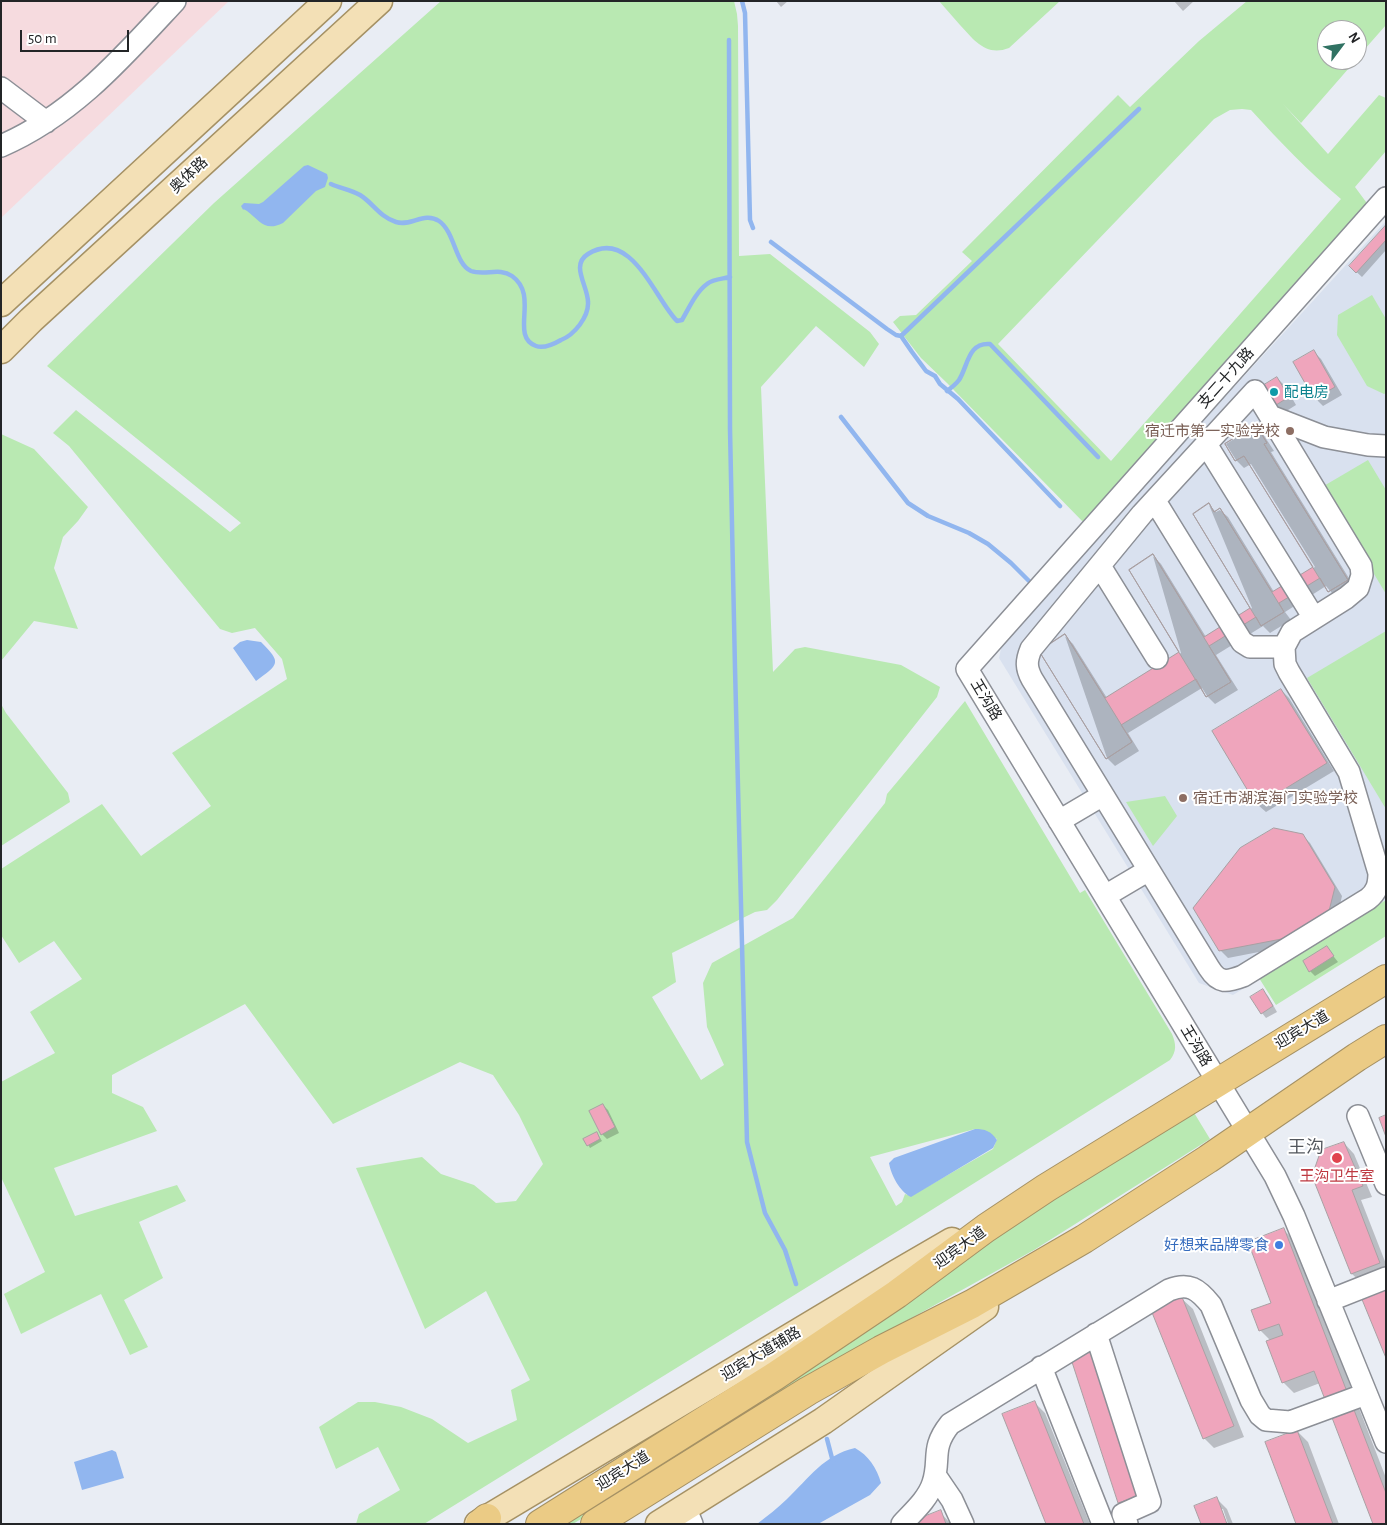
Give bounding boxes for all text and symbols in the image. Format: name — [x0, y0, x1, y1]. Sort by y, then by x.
scale bar — [22, 20, 131, 52]
north arrow — [1317, 20, 1367, 70]
text: N — [1345, 30, 1363, 46]
text: 50 m — [28, 31, 57, 46]
street label: 奥体路 — [166, 153, 212, 197]
street label: 支二十九路 — [1194, 344, 1258, 412]
place label: 配电房 — [1284, 383, 1329, 401]
marker: 配电房 — [1268, 386, 1280, 398]
place label: 宿迁市第一实验学校 — [1145, 422, 1280, 440]
marker: 宿迁市第一实验学校 — [1284, 425, 1296, 437]
street label: 王沟路 — [967, 676, 1005, 724]
place label: 宿迁市湖滨海门实验学校 — [1193, 789, 1358, 807]
marker: 宿迁市湖滨海门实验学校 — [1177, 792, 1189, 804]
street label: 迎宾大道 — [1272, 1007, 1332, 1053]
street label: 王沟路 — [1177, 1022, 1215, 1070]
district label: 王沟 — [1288, 1137, 1324, 1159]
marker: 王沟卫生室 — [1330, 1151, 1344, 1165]
place label: 王沟卫生室 — [1300, 1167, 1374, 1185]
street label: 迎宾大道 — [930, 1223, 990, 1273]
place label: 好想来品牌零食 — [1164, 1236, 1269, 1254]
marker: 好想来品牌零食 — [1273, 1239, 1285, 1251]
street label: 迎宾大道辅路 — [718, 1323, 804, 1385]
street label: 迎宾大道 — [593, 1447, 653, 1495]

